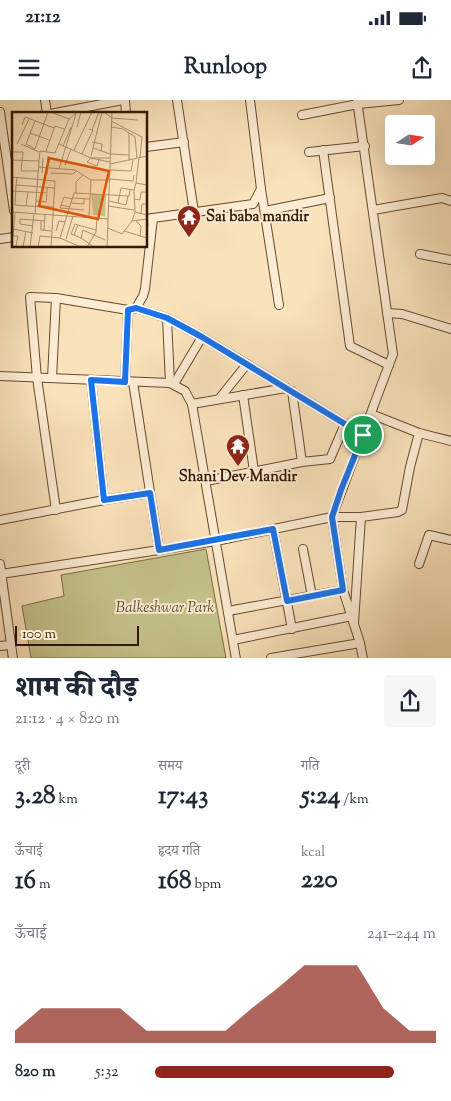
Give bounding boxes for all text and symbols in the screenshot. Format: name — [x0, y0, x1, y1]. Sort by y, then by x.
text: 21:12 — [25, 4, 61, 31]
text: Runloop — [184, 52, 267, 84]
icon: menu — [15, 54, 43, 82]
icon: share — [408, 54, 436, 82]
inset map — [12, 112, 148, 248]
north arrow — [385, 115, 435, 165]
map controls — [385, 115, 435, 165]
temple icon: Sai baba mandir — [176, 204, 202, 238]
place label: Sai baba mandir — [206, 207, 309, 228]
pin — [342, 414, 384, 456]
icon: arrive — [349, 421, 377, 449]
temple icon: Shani Dev Mandir — [225, 433, 251, 467]
place label: Shani Dev Mandir — [179, 467, 298, 488]
park label: Balkeshwar Park — [116, 598, 214, 619]
scale bar — [15, 624, 139, 647]
text: 100 m — [22, 625, 56, 645]
text: शाम की दौड़ — [15, 669, 138, 709]
button: share — [384, 675, 436, 727]
text: 21:12 · 4 × 820 m — [15, 708, 120, 731]
text: दूरी — [15, 757, 30, 777]
text: समय — [158, 757, 183, 777]
text: गति — [301, 757, 319, 777]
text: 3.28 — [15, 779, 56, 815]
text: 17:43 — [158, 779, 208, 815]
text: 5:24 — [301, 779, 340, 815]
text: km — [56, 790, 78, 810]
text: /km — [340, 790, 369, 810]
text: ऊँचाई — [15, 842, 43, 862]
text: हृदय गति — [158, 842, 200, 862]
text: kcal — [301, 843, 325, 863]
text: 220 — [301, 863, 338, 899]
text: 16 — [15, 864, 36, 900]
text: 168 — [158, 864, 191, 900]
text: m — [36, 875, 51, 895]
text: bpm — [191, 875, 221, 895]
text: ऊँचाई — [15, 923, 47, 946]
text: 241–244 m — [367, 923, 436, 946]
text: 820 m — [15, 1061, 55, 1084]
text: 5:32 — [95, 1061, 119, 1084]

